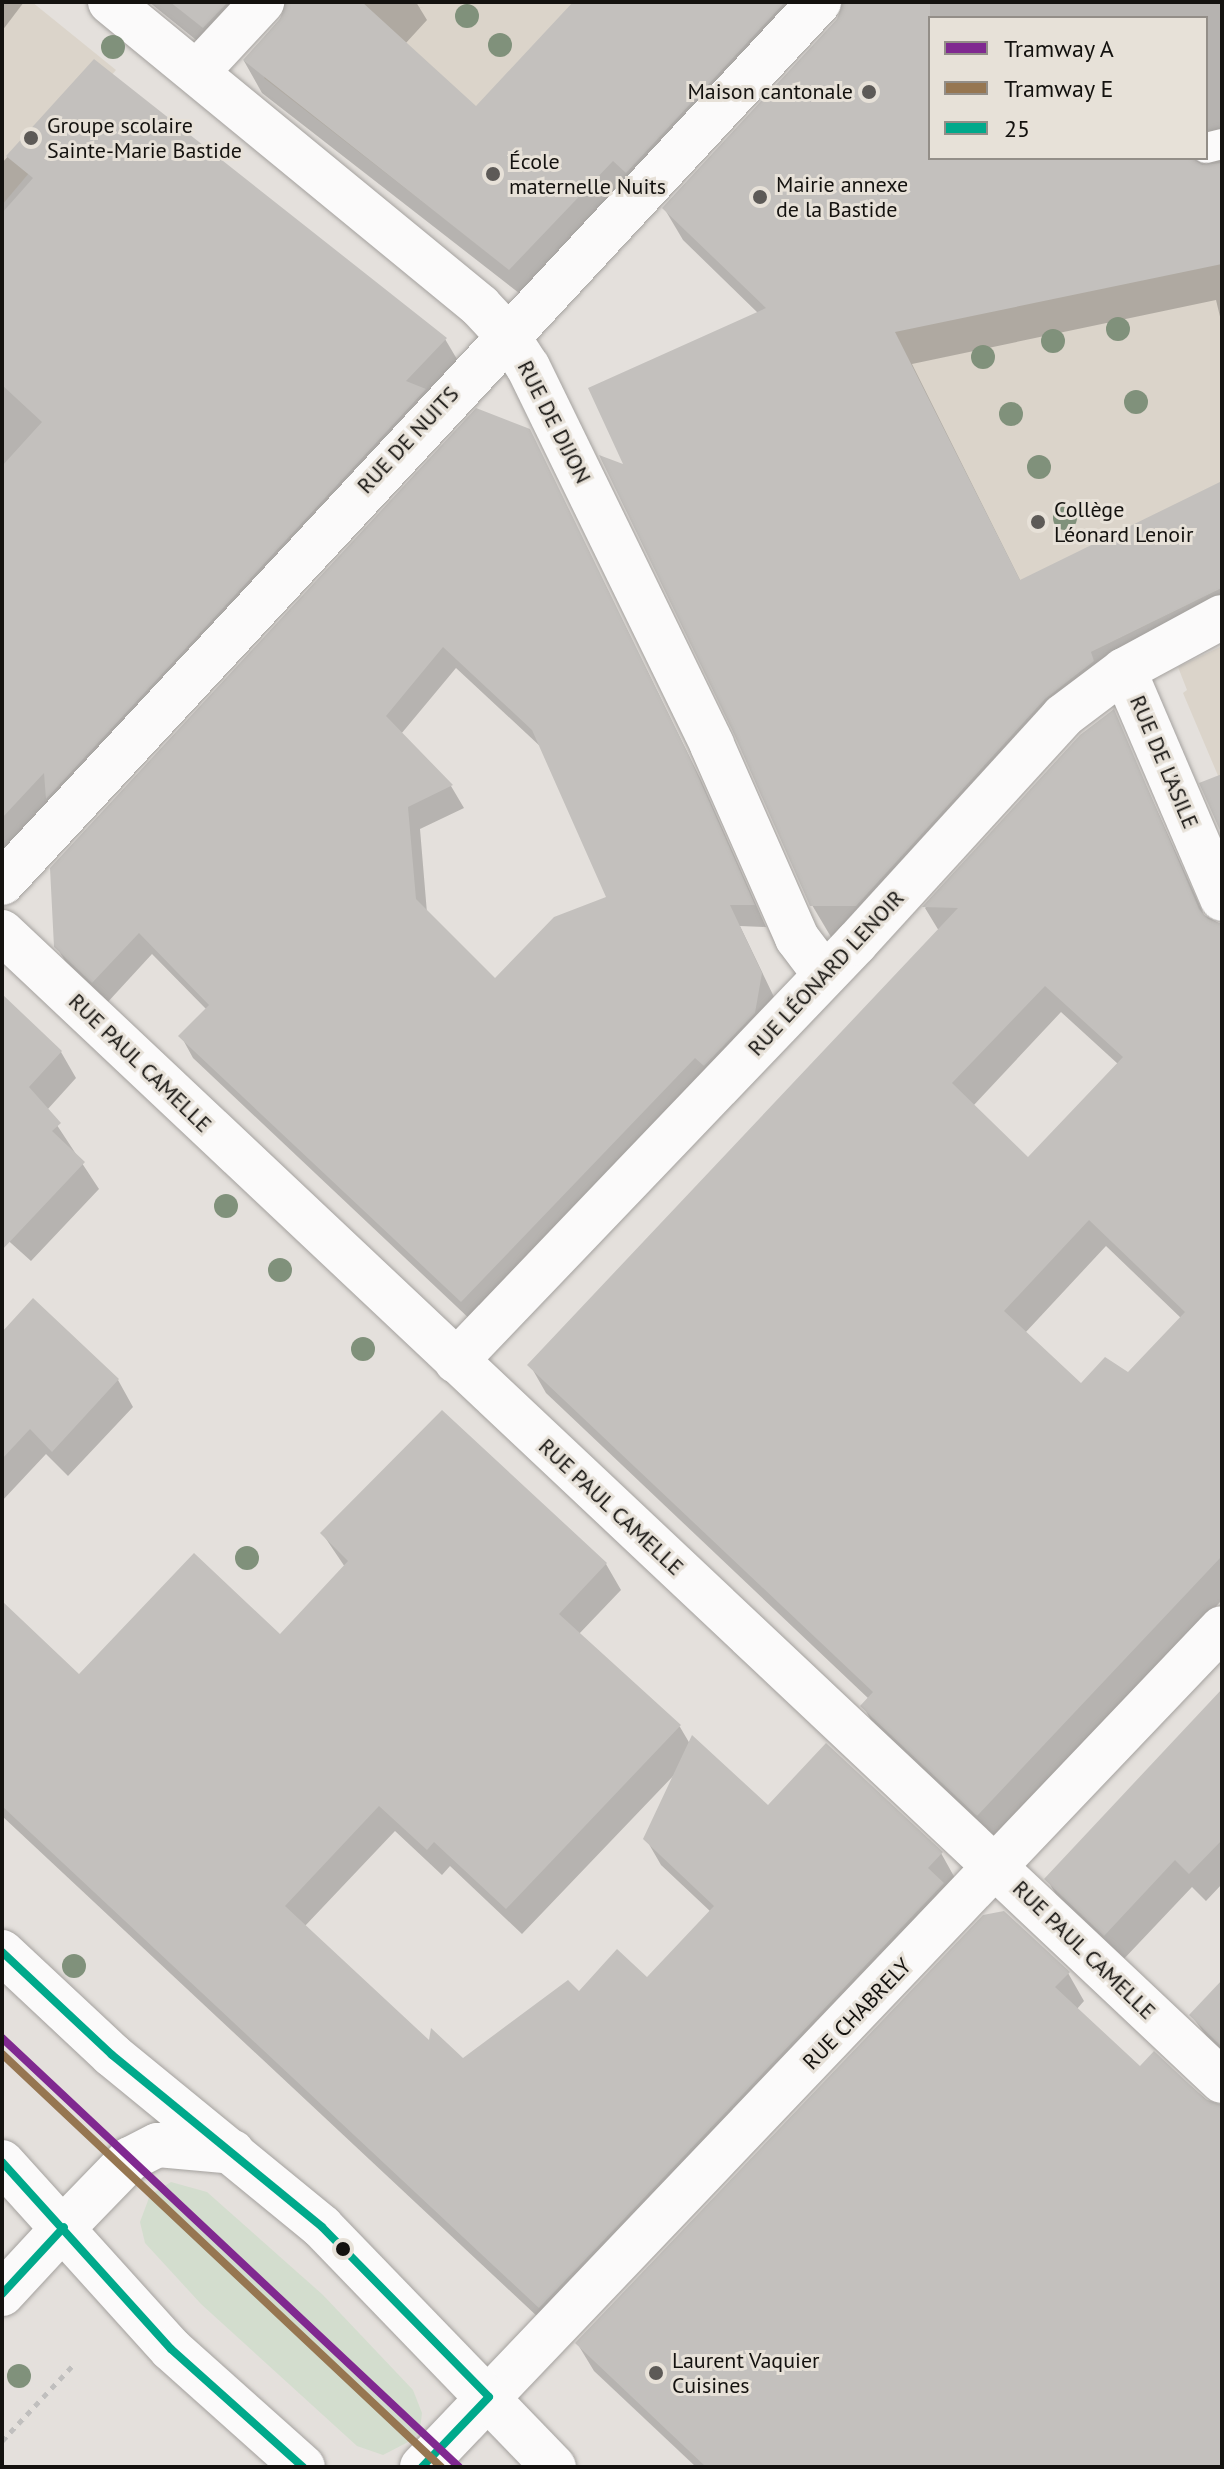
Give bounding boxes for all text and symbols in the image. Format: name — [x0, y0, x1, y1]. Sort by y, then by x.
legend — [928, 16, 1208, 160]
text: Tramway A — [1004, 33, 1114, 64]
text: Tramway E — [1004, 73, 1114, 104]
place label: Maison cantonale — [687, 79, 853, 105]
marker: Maison cantonale — [860, 83, 878, 101]
place label: Groupe scolaire Sainte-Marie Bastide — [47, 112, 242, 164]
text: 25 — [1004, 113, 1030, 144]
marker: Groupe scolaire Sainte-Marie Bastide — [22, 129, 40, 147]
place label: École maternelle Nuits — [509, 148, 666, 200]
marker: École maternelle Nuits — [484, 165, 502, 183]
place label: Mairie annexe de la Bastide — [776, 171, 908, 222]
marker: Mairie annexe de la Bastide — [751, 188, 769, 206]
street label: RUE DE DIJON — [512, 356, 596, 488]
street label: RUE DE NUITS — [352, 381, 464, 499]
place label: Collège Léonard Lenoir — [1054, 496, 1193, 548]
marker: Collège Léonard Lenoir — [1029, 513, 1047, 531]
street label: RUE DE L'ASILE — [1124, 691, 1204, 833]
street label: RUE LÉONARD LENOIR — [742, 885, 910, 1061]
street label: RUE PAUL CAMELLE — [63, 988, 217, 1138]
street label: RUE PAUL CAMELLE — [533, 1433, 689, 1581]
street label: RUE PAUL CAMELLE — [1007, 1875, 1161, 2025]
street label: RUE CHABRELY — [797, 1953, 917, 2075]
unlabelled marker — [335, 2241, 351, 2257]
place label: Laurent Vaquier Cuisines — [672, 2347, 820, 2398]
marker: Laurent Vaquier Cuisines — [647, 2364, 665, 2382]

